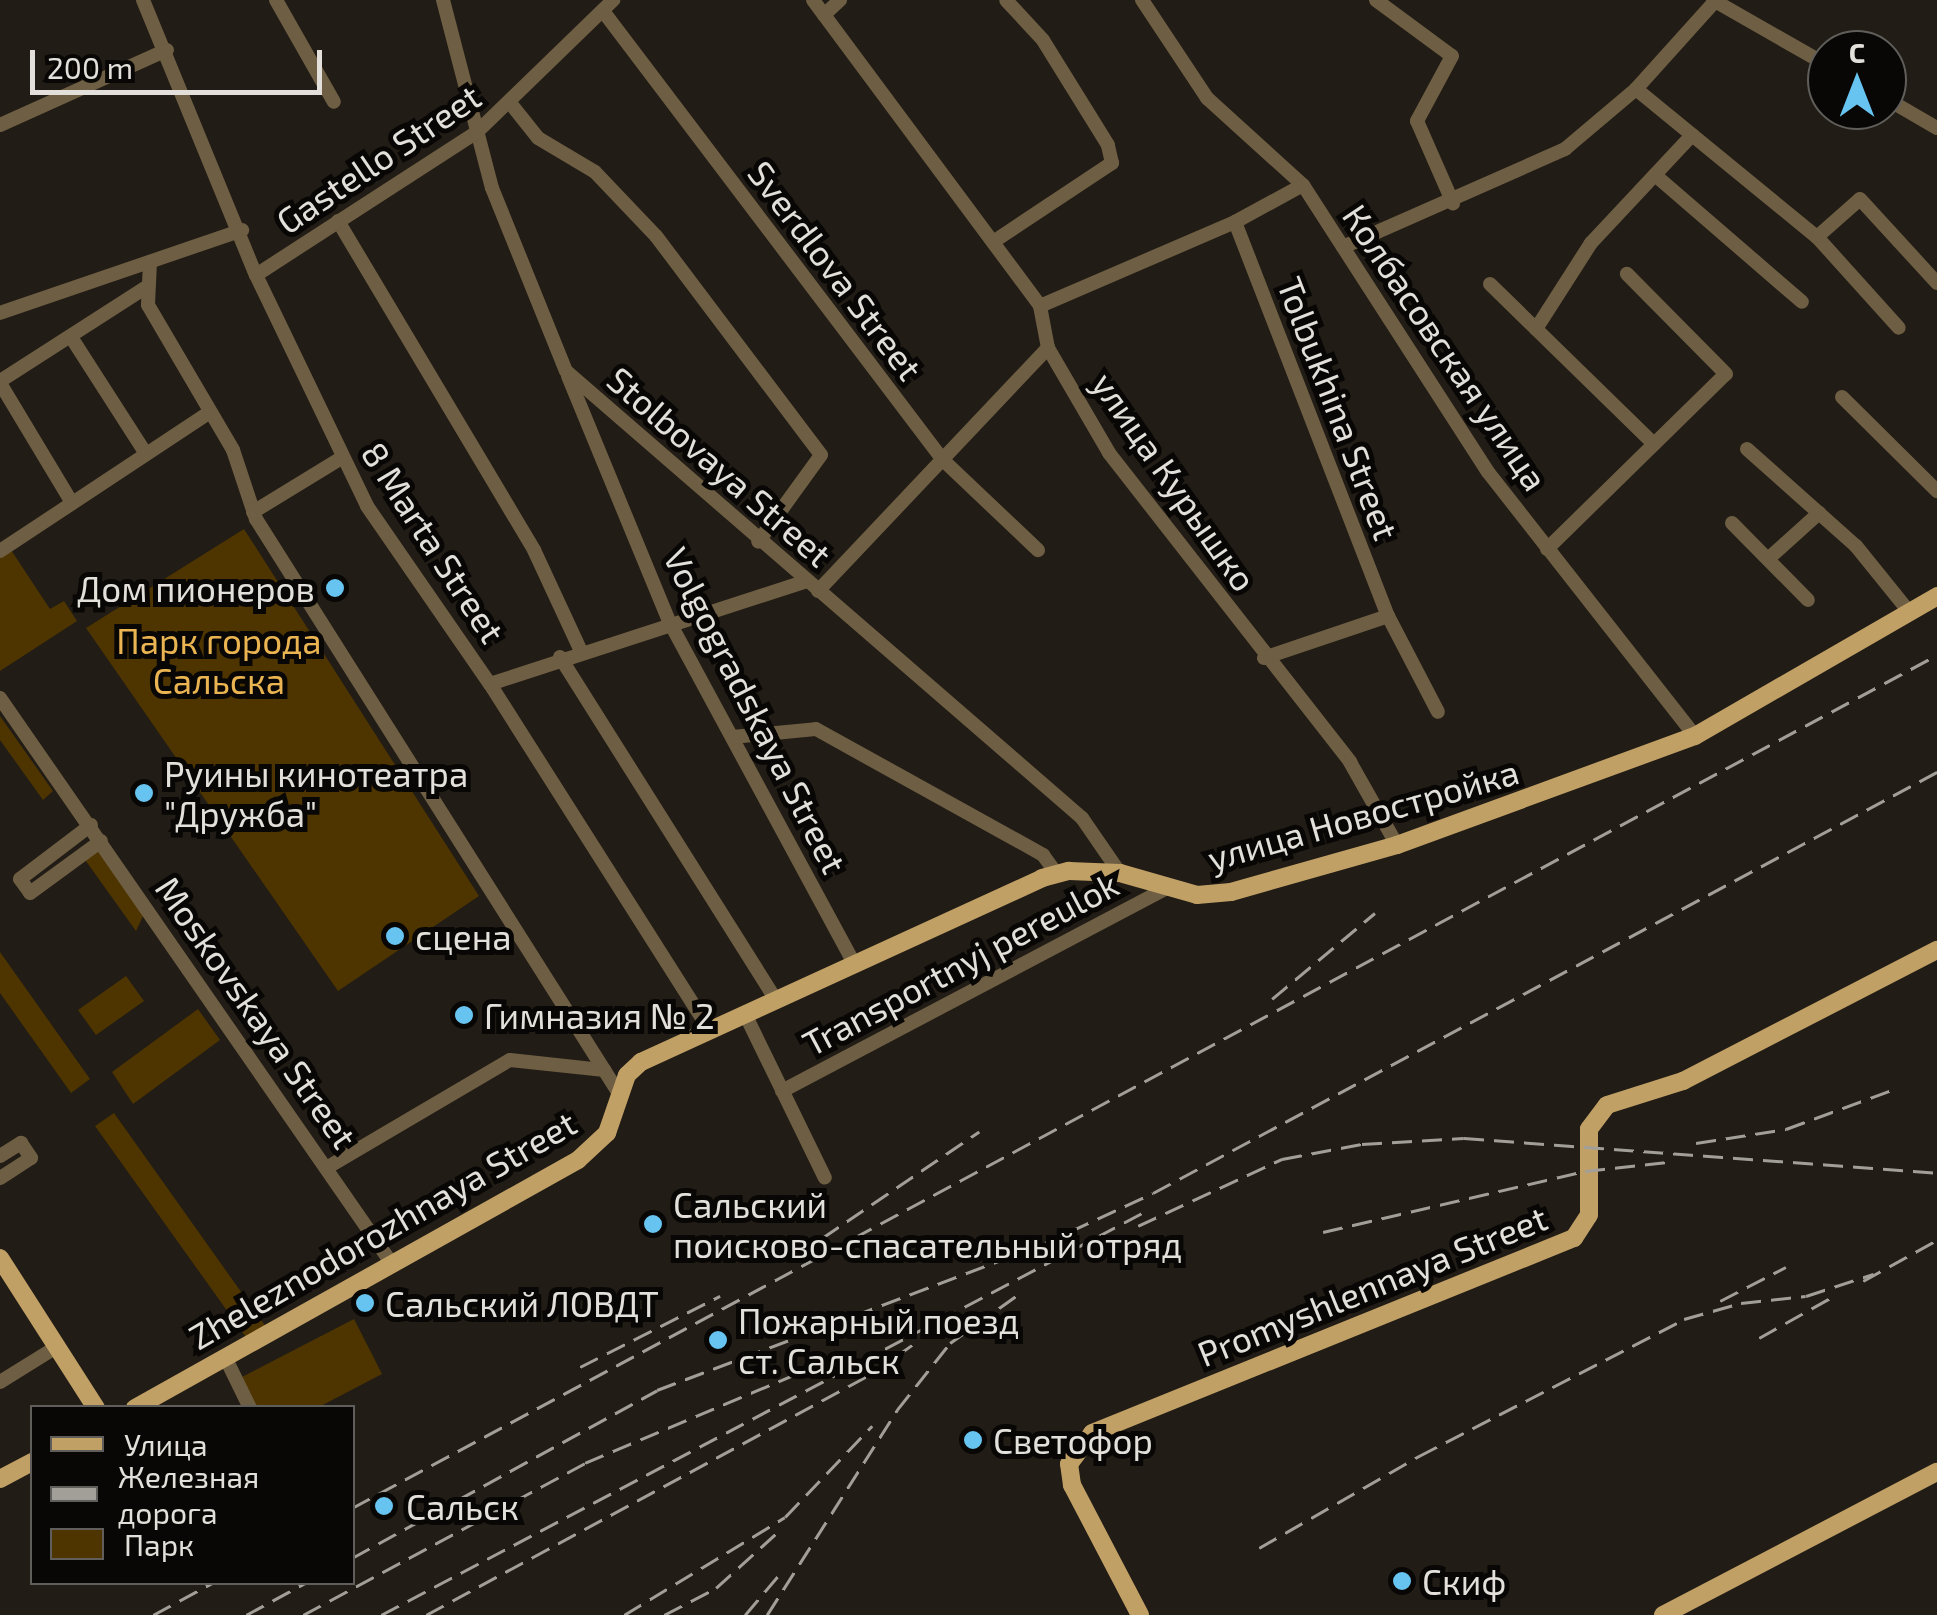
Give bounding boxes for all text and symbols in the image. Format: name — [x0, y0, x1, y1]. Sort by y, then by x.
scale bar — [35, 30, 328, 92]
north arrow — [1807, 30, 1907, 130]
text: С — [1849, 35, 1865, 69]
text: 200 m — [47, 49, 133, 85]
street label: Gastello Street — [268, 74, 488, 242]
street label: Sverdlova Street — [740, 152, 932, 388]
street label: Колбасовская улица — [1335, 196, 1557, 498]
street label: Tolbukhina Street — [1270, 271, 1408, 545]
street label: Stolbovaya Street — [599, 357, 841, 575]
street label: улица Курышко — [1084, 364, 1266, 598]
street label: 8 Marta Street — [354, 434, 514, 650]
street label: Volgogradskaya Street — [656, 540, 856, 880]
place label: Дом пионеров — [77, 567, 315, 609]
marker: Дом пионеров — [324, 577, 346, 599]
park label: Парк города Сальска — [116, 619, 322, 701]
street label: улица Новостройка — [1203, 749, 1523, 879]
place label: Руины кинотеатра "Дружба" — [164, 752, 468, 834]
marker: Руины кинотеатра "Дружба" — [133, 782, 155, 804]
street label: Transportnyj pereulok — [795, 862, 1125, 1064]
street label: Moskovskaya Street — [148, 868, 366, 1156]
place label: сцена — [415, 915, 511, 957]
marker: сцена — [384, 925, 406, 947]
place label: Гимназия № 2 — [484, 994, 715, 1036]
marker: Гимназия № 2 — [453, 1004, 475, 1026]
street label: Zheleznodorozhnaya Street — [181, 1101, 583, 1357]
place label: Сальский поисково-спасательный отряд — [673, 1183, 1182, 1265]
street label: Promyshlennaya Street — [1191, 1196, 1553, 1374]
marker: Сальский поисково-спасательный отряд — [642, 1213, 664, 1235]
place label: Сальский ЛОВДТ — [385, 1282, 659, 1324]
marker: Сальский ЛОВДТ — [354, 1292, 376, 1314]
place label: Пожарный поезд ст. Сальск — [738, 1299, 1019, 1381]
marker: Пожарный поезд ст. Сальск — [707, 1329, 729, 1351]
legend — [30, 1405, 355, 1585]
place label: Светофор — [993, 1419, 1153, 1461]
text: Улица — [124, 1426, 208, 1462]
marker: Светофор — [962, 1429, 984, 1451]
text: Железная дорога — [118, 1458, 259, 1530]
place label: Сальск — [406, 1485, 519, 1527]
marker: Сальск — [371, 1493, 397, 1519]
text: Парк — [124, 1526, 194, 1562]
place label: Скиф — [1422, 1560, 1506, 1602]
marker: Скиф — [1391, 1570, 1413, 1592]

